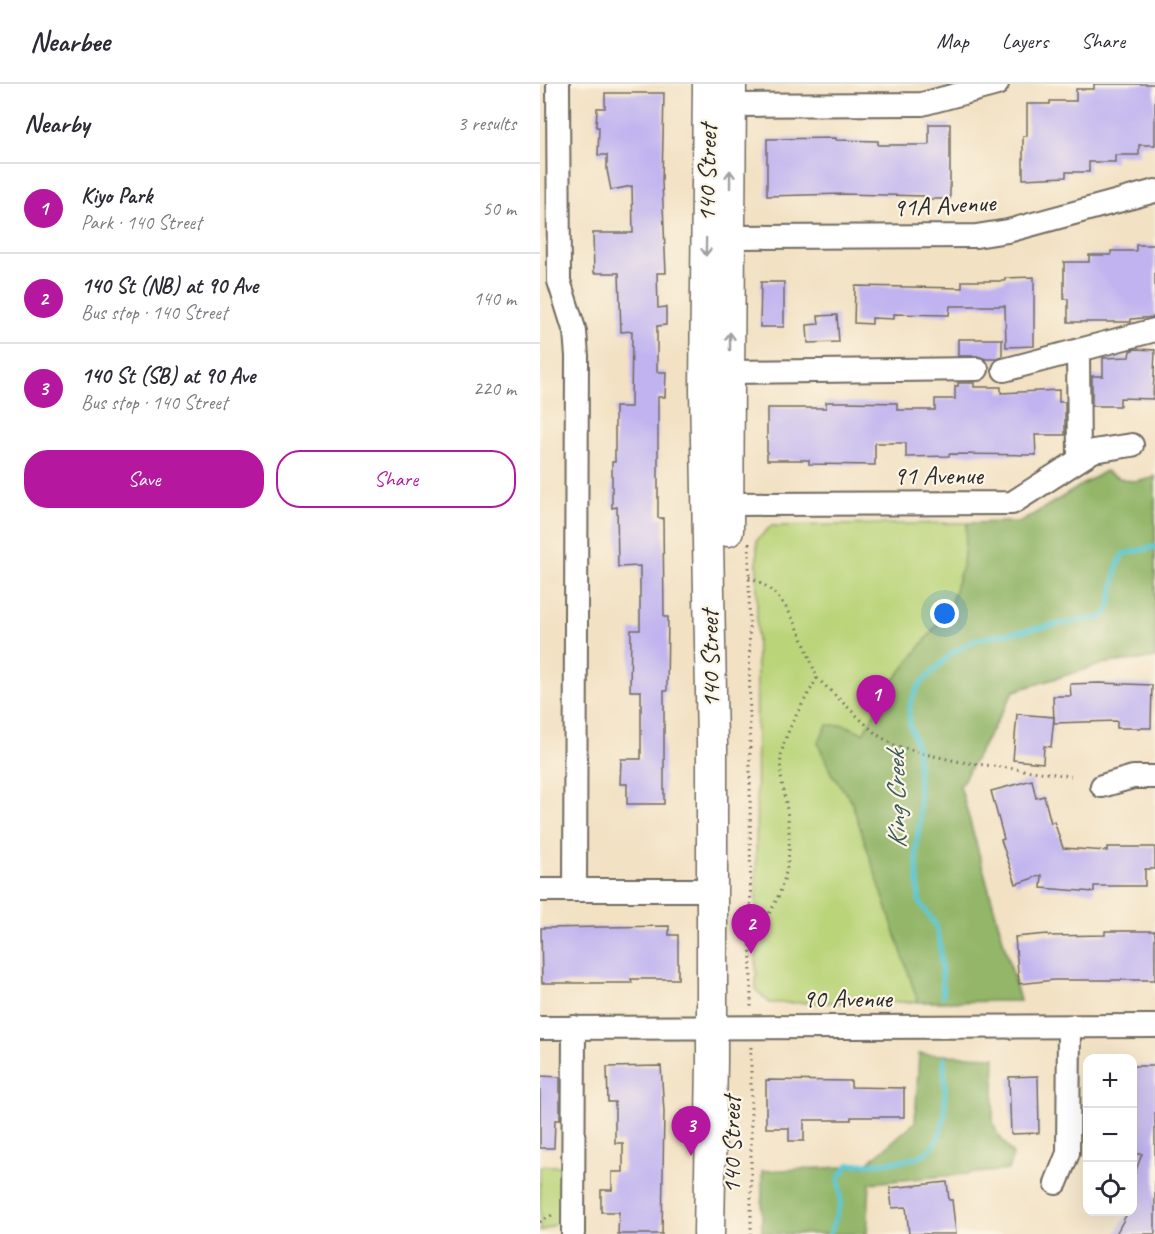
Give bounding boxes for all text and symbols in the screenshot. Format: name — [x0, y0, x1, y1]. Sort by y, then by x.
text: Nearbee — [30, 24, 110, 59]
text: Map — [936, 28, 969, 54]
text: Layers — [1002, 28, 1048, 54]
text: Share — [1081, 28, 1125, 54]
text: Nearby — [24, 107, 89, 140]
text: 3 results — [457, 111, 516, 136]
street label: 140 Street — [690, 120, 724, 222]
one-way arrow — [724, 169, 736, 189]
text: Kiyo Park — [81, 182, 152, 210]
street label: 91A Avenue — [892, 186, 998, 224]
text: 1 — [39, 196, 48, 221]
text: 50 m — [482, 196, 516, 221]
text: Park · 140 Street — [81, 210, 202, 235]
one-way arrow — [700, 237, 712, 257]
text: 140 St (NB) at 90 Ave — [81, 272, 258, 300]
text: 2 — [39, 286, 48, 311]
text: 140 m — [473, 286, 516, 311]
text: Bus stop · 140 Street — [81, 300, 227, 325]
one-way arrow — [724, 332, 735, 352]
text: 140 St (SB) at 90 Ave — [81, 362, 255, 390]
text: 3 — [39, 376, 48, 401]
text: 220 m — [473, 376, 516, 401]
text: Bus stop · 140 Street — [81, 390, 227, 415]
button: Save — [24, 450, 264, 508]
button: Share — [276, 450, 516, 508]
street label: 91 Avenue — [893, 459, 984, 492]
your location — [930, 599, 959, 628]
street label: 140 Street — [693, 606, 727, 708]
pin: 1 — [856, 676, 896, 725]
water label: King Creek — [878, 746, 914, 849]
pin: 2 — [732, 904, 770, 954]
street label: 90 Avenue — [802, 982, 893, 1015]
map controls — [1083, 1054, 1137, 1216]
button: + — [1083, 1054, 1137, 1108]
street label: 140 Street — [715, 1093, 748, 1194]
pin: 3 — [672, 1106, 710, 1156]
button: − — [1083, 1108, 1137, 1162]
button: locate — [1083, 1162, 1137, 1216]

